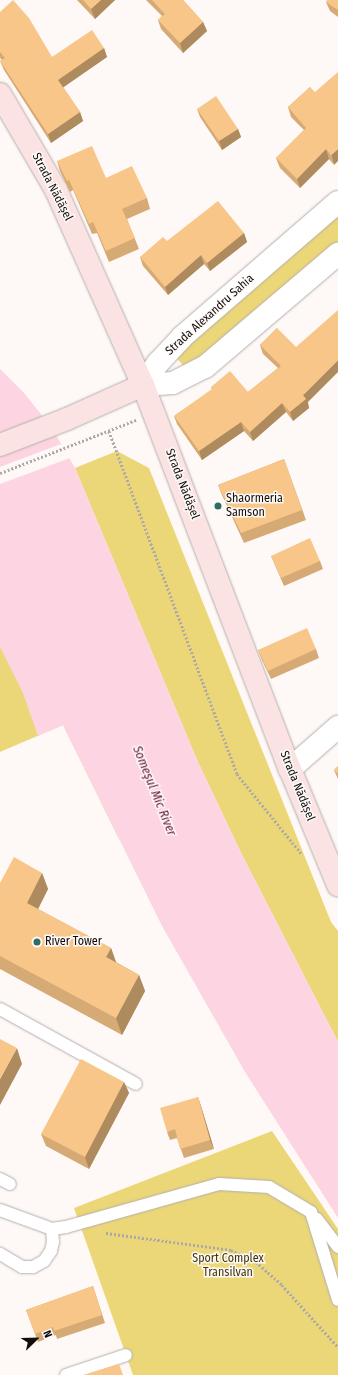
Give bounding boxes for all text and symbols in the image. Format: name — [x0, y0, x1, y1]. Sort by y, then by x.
street label: Strada Nădășel — [29, 151, 75, 223]
street label: Strada Alexandru Sahia — [163, 272, 257, 358]
street label: Strada Nădășel — [162, 447, 202, 521]
place label: Shaormeria Samson — [226, 492, 283, 520]
marker: Shaormeria Samson — [213, 501, 223, 511]
water label: Someşul Mic River — [129, 744, 179, 838]
street label: Strada Nădășel — [276, 749, 318, 823]
place label: River Tower — [45, 935, 102, 949]
marker: River Tower — [32, 937, 42, 947]
park label: Sport Complex Transilvan — [192, 1252, 264, 1280]
north arrow — [16, 1319, 56, 1359]
text: N — [40, 1329, 55, 1340]

